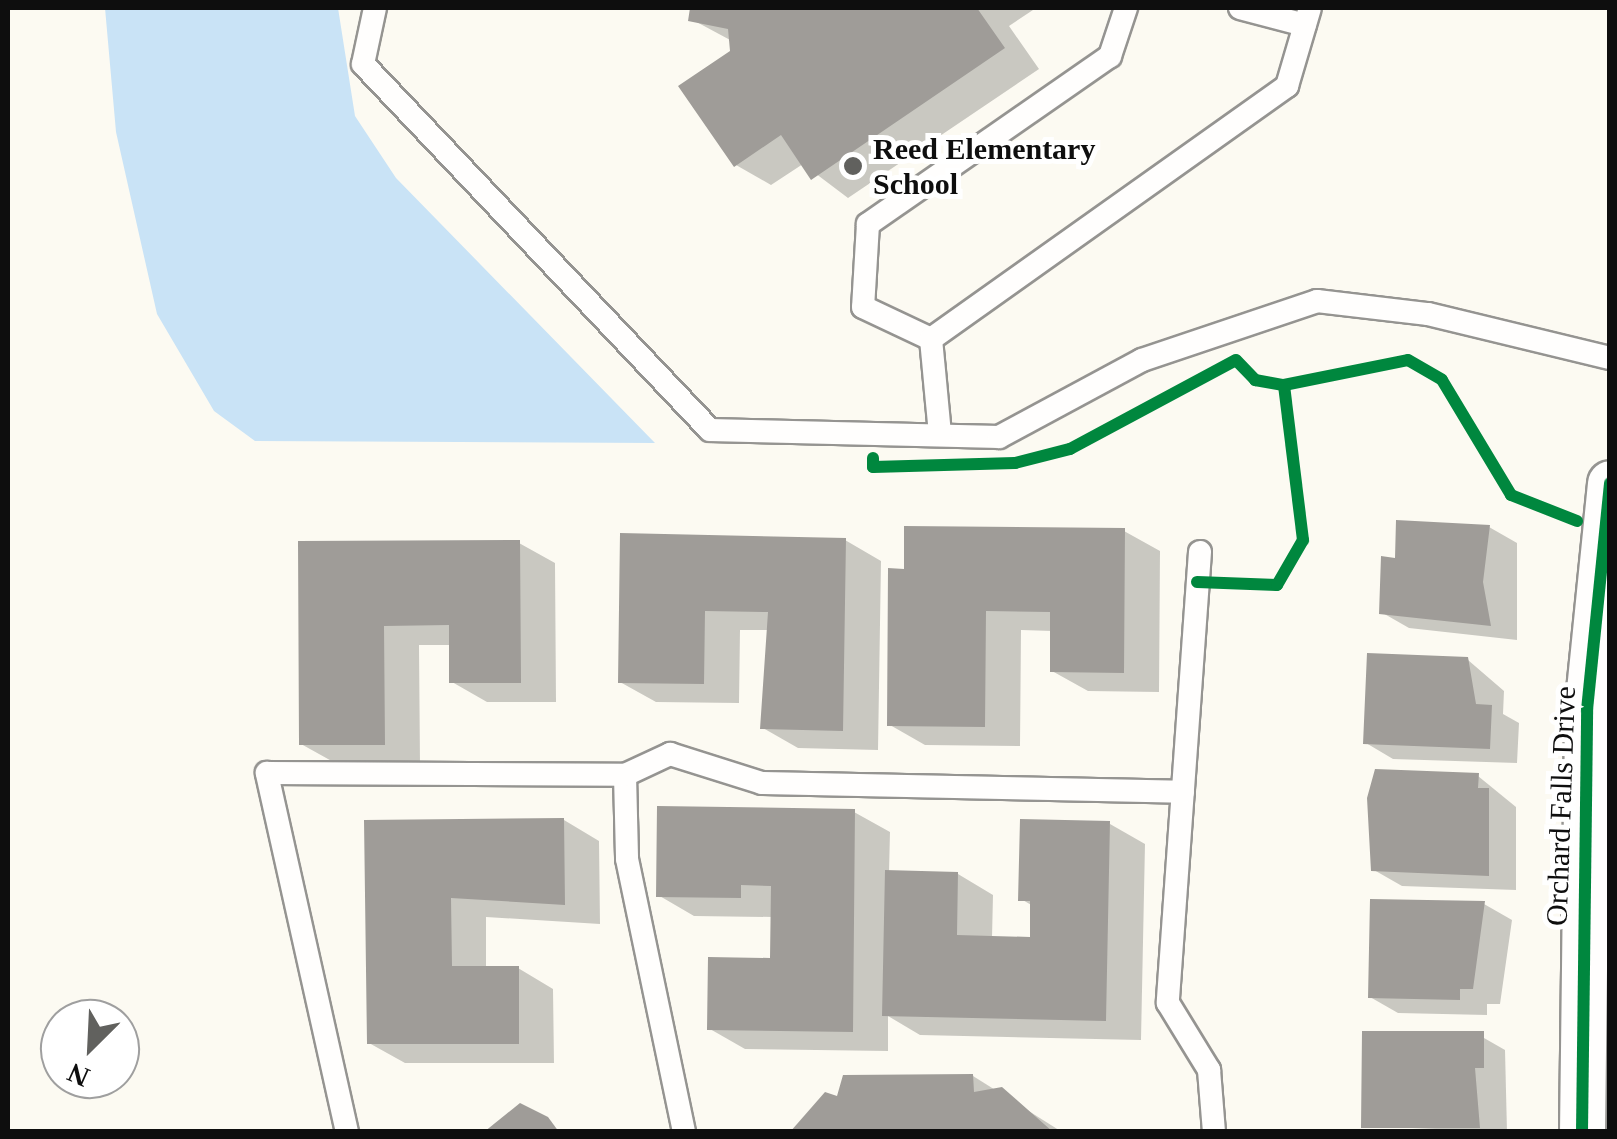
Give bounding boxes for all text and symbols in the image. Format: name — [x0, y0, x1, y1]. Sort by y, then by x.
place label: Reed Elementary School — [873, 131, 1095, 202]
marker: Reed Elementary School — [842, 155, 864, 177]
street label: Orchard Falls Drive — [1539, 685, 1583, 927]
north arrow — [40, 999, 140, 1099]
text: N — [63, 1057, 94, 1093]

